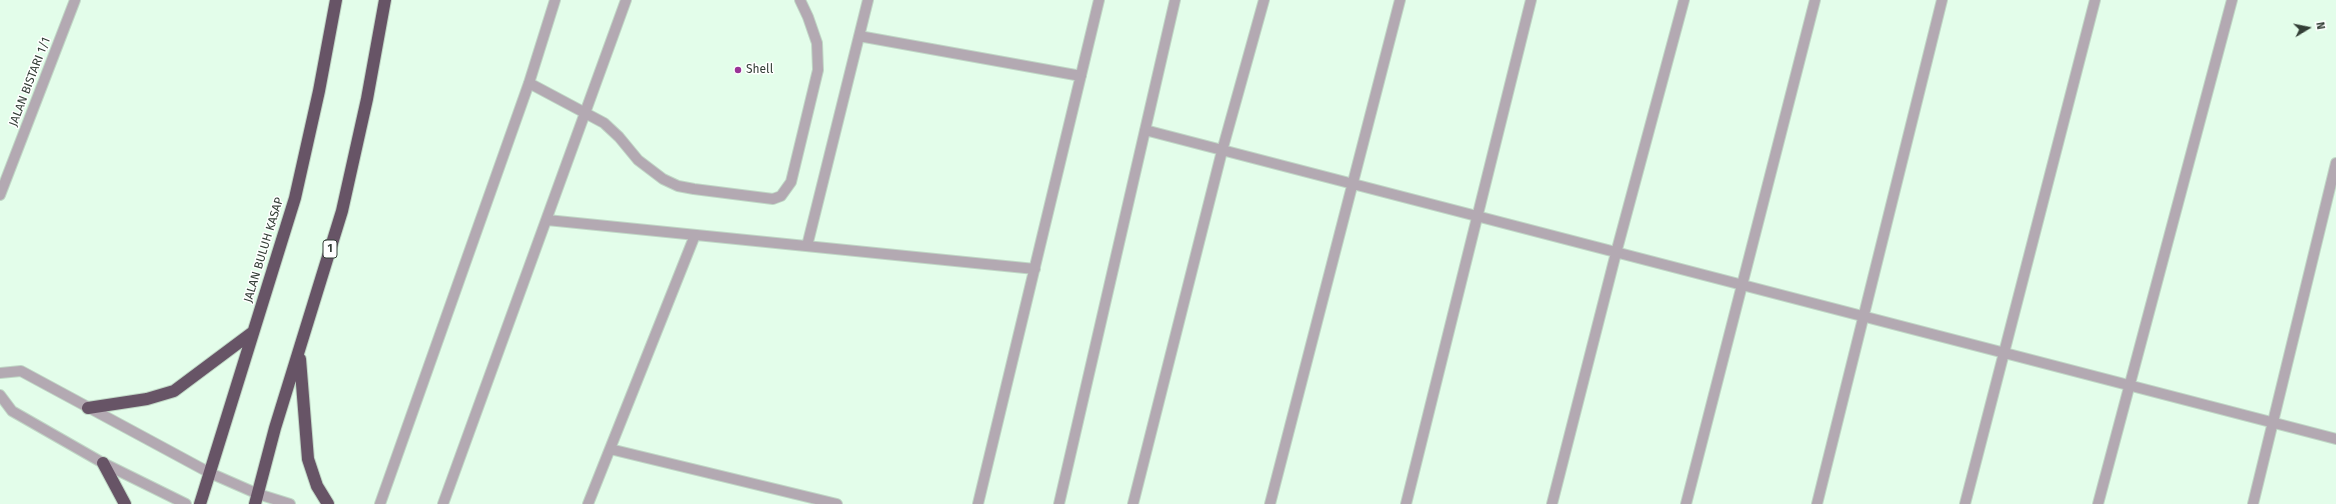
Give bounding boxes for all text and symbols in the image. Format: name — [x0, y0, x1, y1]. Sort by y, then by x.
north arrow — [2288, 8, 2328, 48]
text: N — [2313, 21, 2327, 31]
street label: JALAN BISTARI 1/1 — [6, 35, 54, 129]
place label: Shell — [746, 63, 773, 77]
marker: Shell — [733, 65, 743, 75]
street label: JALAN BULUH KASAP — [241, 196, 287, 304]
road number: 1 — [323, 240, 337, 258]

